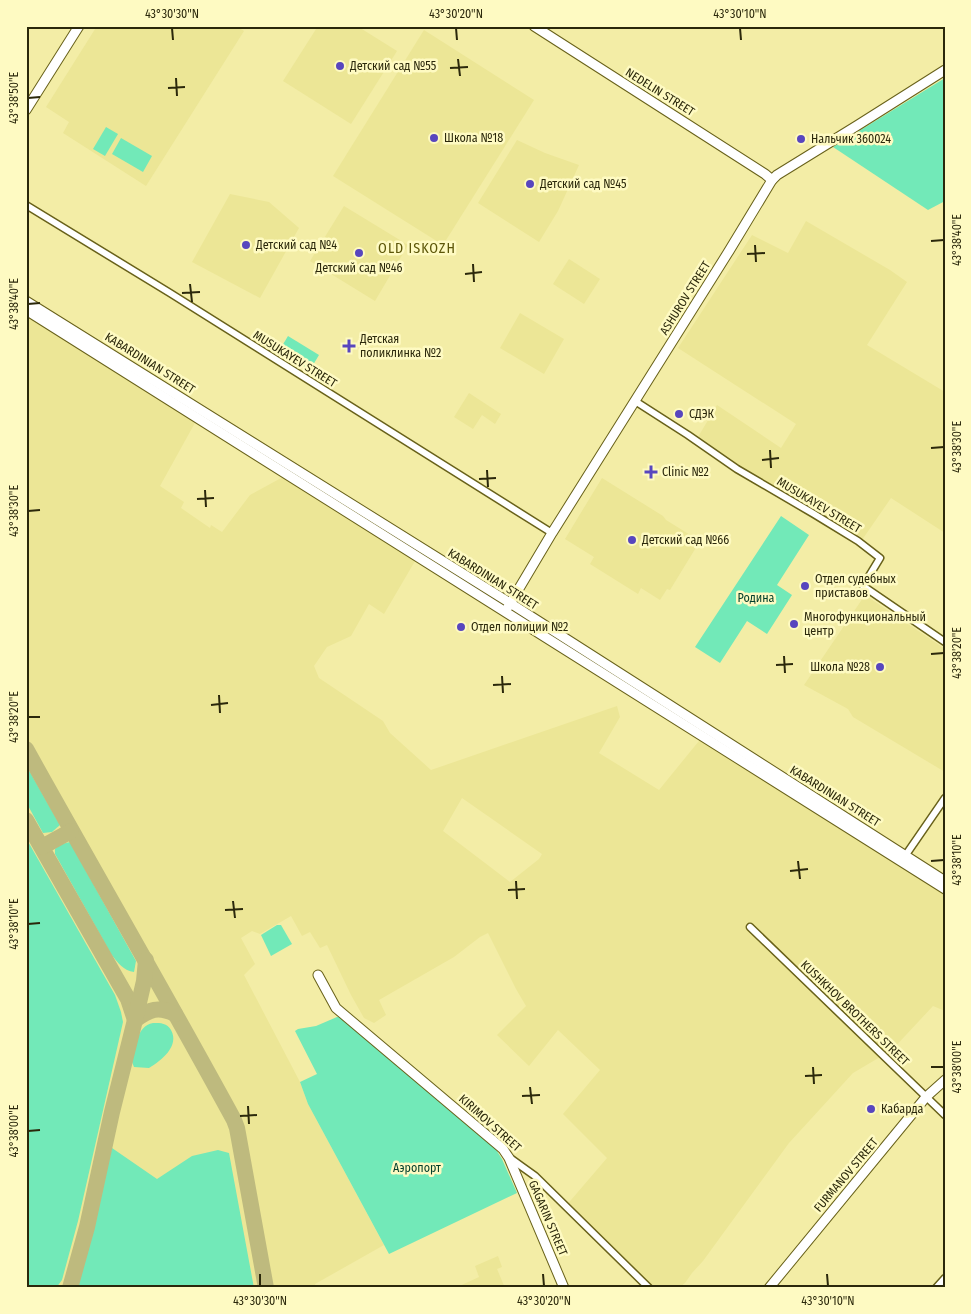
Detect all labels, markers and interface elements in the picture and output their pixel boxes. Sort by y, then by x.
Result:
text: 43°30'30"N [145,7,199,21]
text: 43°30'20"N [429,7,483,21]
text: 43°30'10"N [713,7,767,21]
place label: Детский сад №55 [349,59,437,73]
marker: Детский сад №55 [334,60,346,72]
street label: NEDELIN STREET [623,65,697,119]
text: 43°38'50"E [7,72,21,124]
place label: Школа №18 [444,131,503,145]
marker: Школа №18 [428,132,440,144]
place label: Нальчик 360024 [811,132,891,146]
marker: Нальчик 360024 [795,133,807,145]
place label: Детский сад №45 [539,177,627,191]
marker: Детский сад №45 [524,178,536,190]
text: 43°38'40"E [950,214,964,266]
place label: Детский сад №4 [255,238,337,252]
marker: Детский сад №4 [240,239,252,251]
district label: OLD ISKOZH [378,240,456,257]
marker: Детский сад №46 [353,247,365,259]
street label: ASHUROV STREET [657,258,713,337]
place label: Детский сад №46 [315,261,403,275]
text: 43°38'40"E [7,278,21,330]
street label: MUSUKAYEV STREET [251,328,340,391]
street label: KABARDINIAN STREET [102,330,198,397]
place label: Детская поликлинка №2 [359,332,441,360]
marker: Детская поликлинка №2 [342,339,356,353]
place label: СДЭК [689,407,715,421]
marker: СДЭК [673,408,685,420]
text: 43°38'30"E [950,421,964,473]
marker: Clinic №2 [644,465,658,479]
place label: Clinic №2 [662,465,709,479]
street label: MUSUKAYEV STREET [774,474,864,536]
text: 43°38'30"E [7,485,21,537]
place label: Детский сад №66 [641,533,729,547]
marker: Детский сад №66 [626,534,638,546]
street label: KABARDINIAN STREET [445,546,541,613]
place label: Отдел судебных приставов [815,572,897,600]
marker: Отдел судебных приставов [799,580,811,592]
park label: Родина [738,591,775,605]
place label: Многофункциональный центр [804,610,926,638]
marker: Многофункциональный центр [788,618,800,630]
place label: Отдел полиции №2 [471,620,568,634]
marker: Отдел полиции №2 [455,621,467,633]
text: 43°38'20"E [950,627,964,679]
place label: Школа №28 [810,660,870,674]
marker: Школа №28 [874,661,886,673]
text: 43°38'20"E [7,691,21,743]
street label: KABARDINIAN STREET [787,763,883,830]
text: 43°38'10"E [950,834,964,886]
text: 43°38'10"E [7,898,21,950]
street label: KUSHKHOV BROTHERS STREET [798,958,912,1069]
text: 43°38'00"E [950,1040,964,1093]
street label: KIRIMOV STREET [456,1092,524,1155]
place label: Кабарда [881,1102,924,1116]
marker: Кабарда [865,1103,877,1115]
text: 43°38'00"E [7,1104,21,1157]
street label: FURMANOV STREET [811,1135,881,1215]
park label: Аэропорт [393,1161,441,1175]
street label: GAGARIN STREET [526,1178,570,1258]
text: 43°30'30"N [233,1294,287,1308]
text: 43°30'20"N [517,1294,571,1308]
text: 43°30'10"N [801,1294,855,1308]

